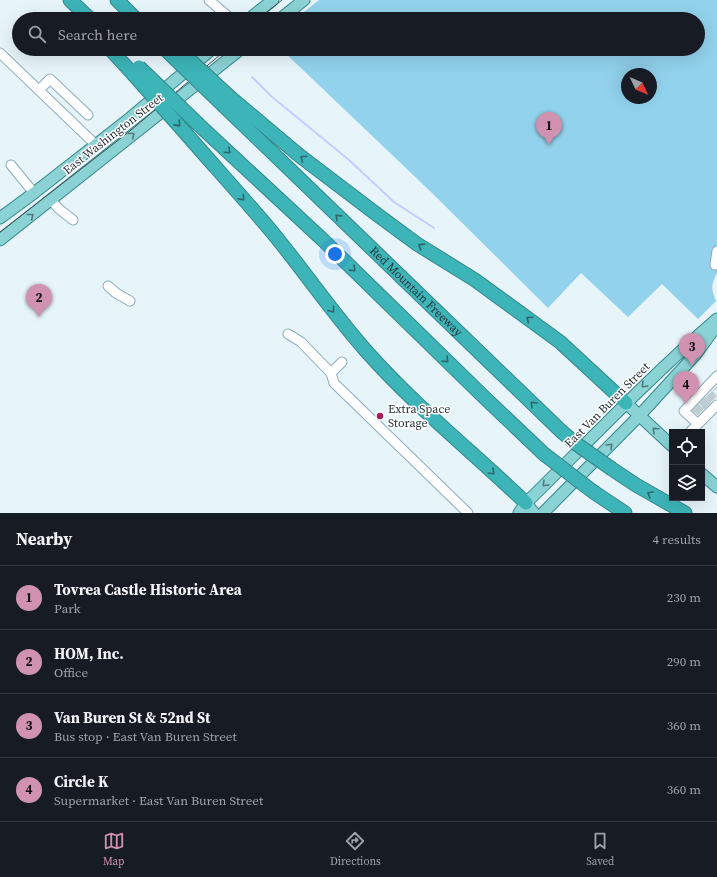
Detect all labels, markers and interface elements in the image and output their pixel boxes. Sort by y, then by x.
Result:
search box [12,12,705,56]
icon: search [26,23,48,45]
text: Search here [58,24,137,45]
north arrow [621,68,657,104]
street label: East Washington Street [60,90,166,178]
pin: 1 [536,112,562,145]
one-way arrow [173,119,180,127]
one-way arrow [128,133,135,140]
one-way arrow [223,147,231,154]
one-way arrow [301,156,308,163]
one-way arrow [237,193,244,200]
one-way arrow [26,214,33,221]
one-way arrow [335,214,343,222]
street label: Red Mountain Freeway [366,243,467,341]
one-way arrow [418,243,425,251]
your location [325,244,345,264]
one-way arrow [348,264,356,272]
pin: 2 [26,284,52,317]
one-way arrow [327,305,334,312]
one-way arrow [526,317,533,324]
pin: 3 [679,333,705,366]
one-way arrow [441,355,449,363]
street label: East Van Buren Street [561,359,653,451]
pin: 4 [673,371,699,404]
one-way arrow [641,381,649,388]
place label: Extra Space Storage [388,401,450,431]
one-way arrow [530,401,538,409]
marker: Extra Space Storage [375,411,385,421]
one-way arrow [652,427,660,435]
map controls [669,429,705,501]
button: locate [669,429,705,465]
one-way arrow [605,443,613,451]
button: layers [669,465,705,501]
one-way arrow [487,467,495,475]
one-way arrow [542,479,550,487]
one-way arrow [647,492,654,499]
text: Nearby [16,527,72,551]
text: 4 results [653,531,701,548]
text: Tovrea Castle Historic Area [54,579,242,600]
text: 1 [25,589,33,606]
text: 230 m [667,589,701,606]
text: Park [54,600,81,617]
text: HOM, Inc. [54,643,124,664]
text: 2 [25,653,33,670]
text: 290 m [667,653,701,670]
text: Office [54,664,88,681]
text: Van Buren St & 52nd St [54,707,210,728]
text: 3 [25,717,33,734]
text: 360 m [667,717,701,734]
text: Bus stop · East Van Buren Street [54,728,237,745]
text: Circle K [54,771,108,792]
text: 4 [25,781,33,798]
text: 360 m [667,781,701,798]
text: Supermarket · East Van Buren Street [54,792,263,809]
tab: Map [103,830,125,869]
tab: Directions [330,830,381,869]
tab: Saved [586,830,614,869]

